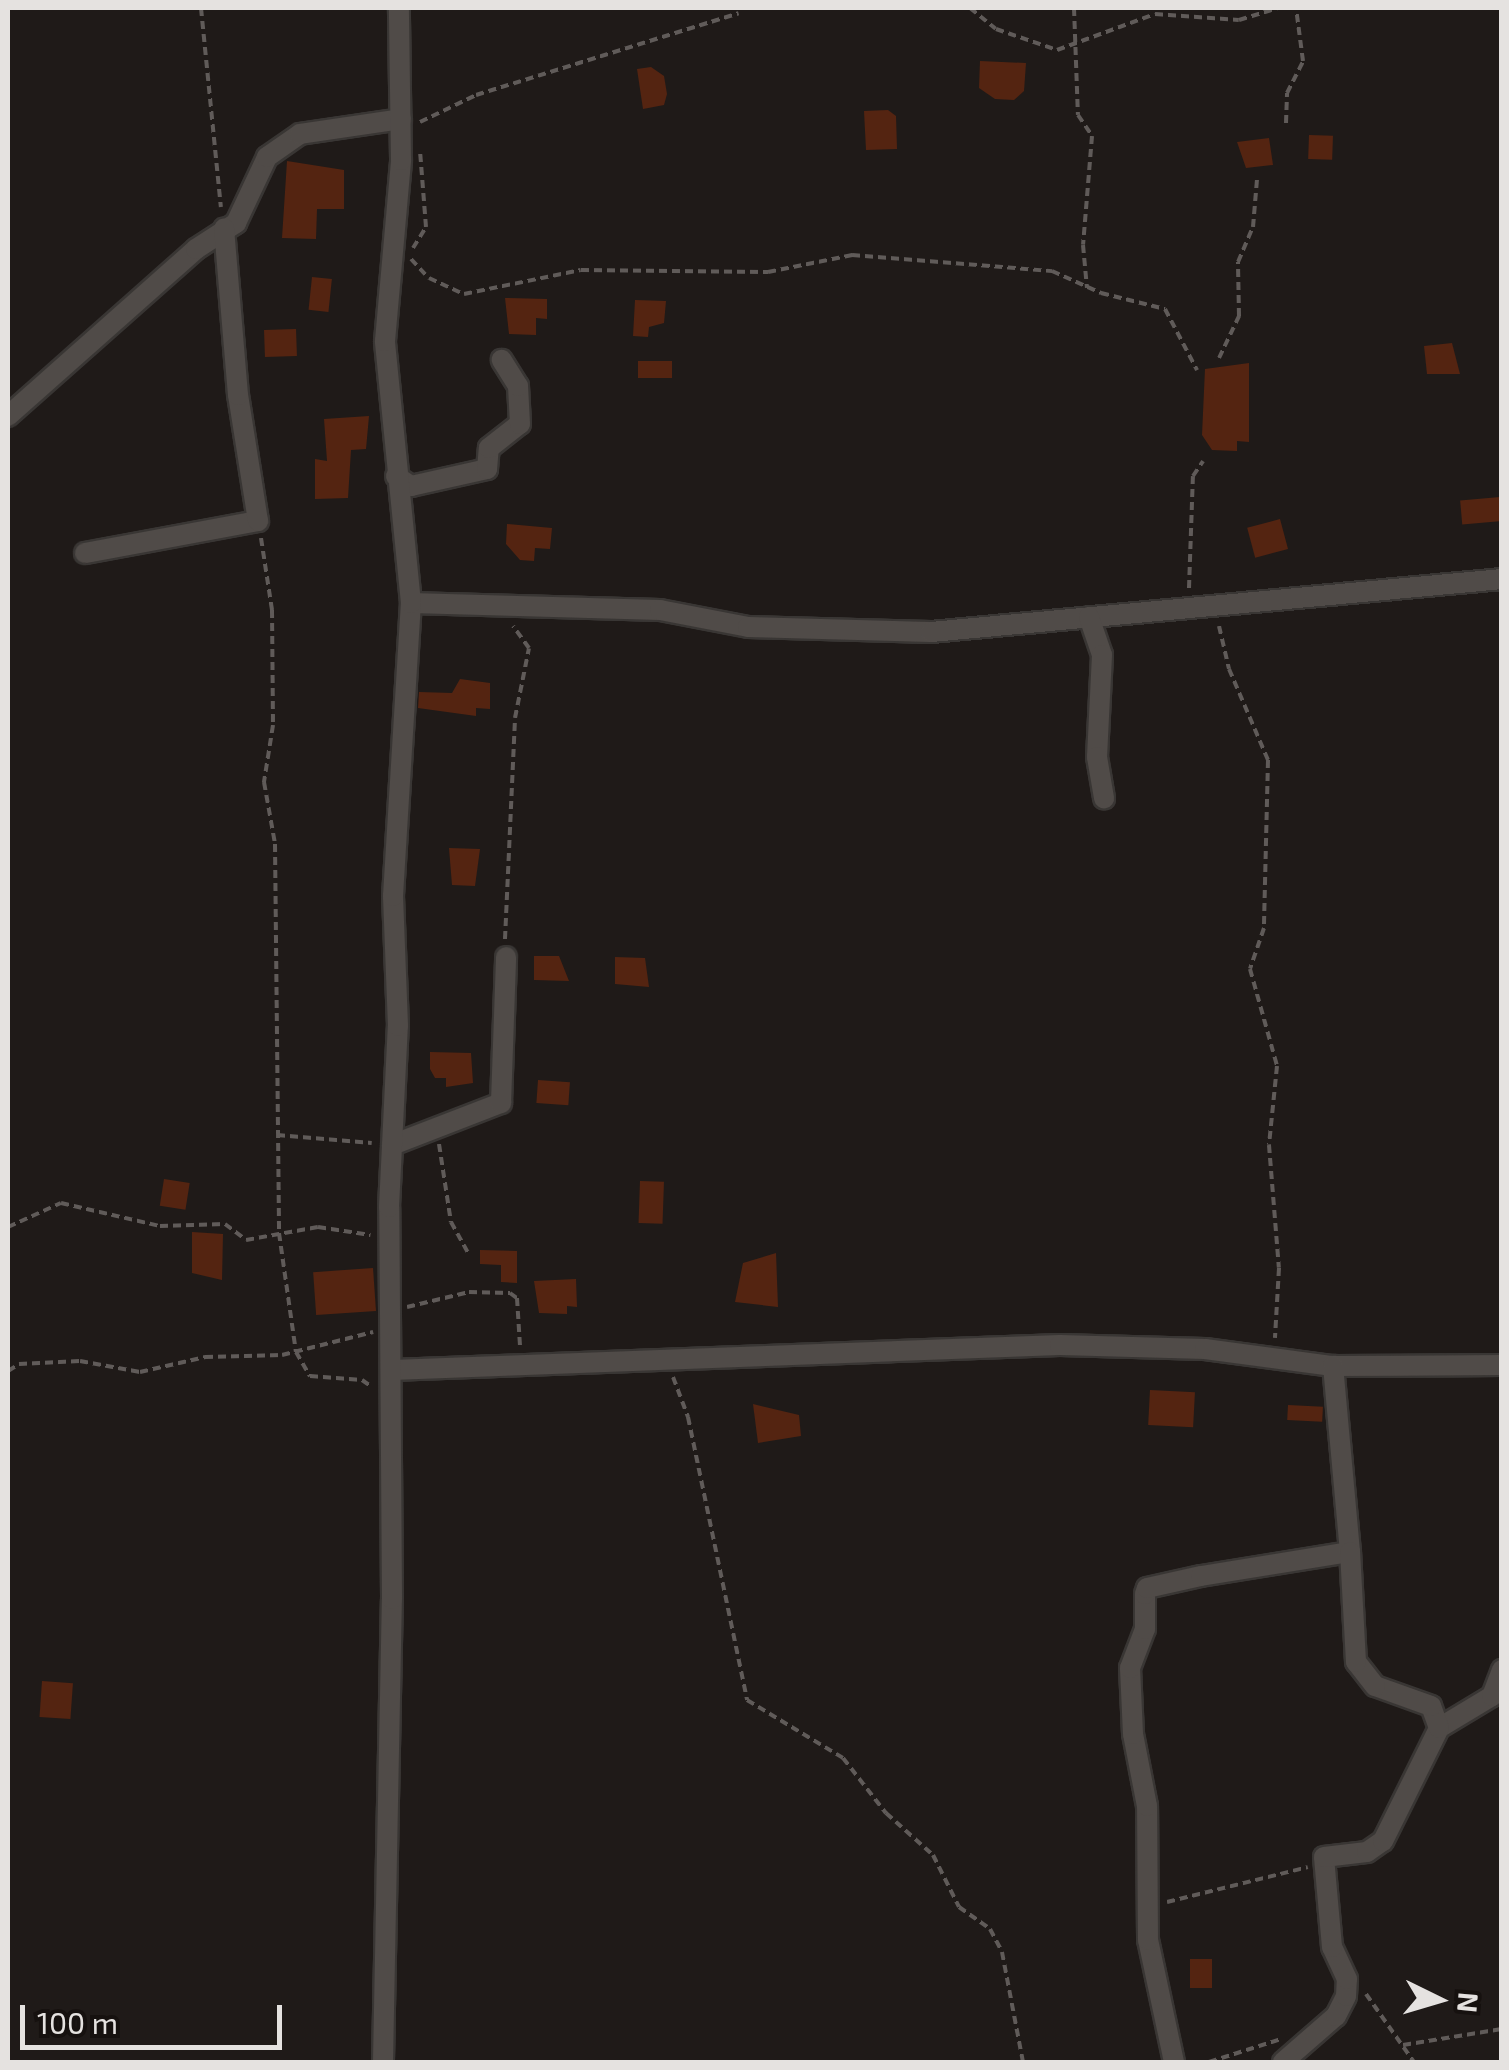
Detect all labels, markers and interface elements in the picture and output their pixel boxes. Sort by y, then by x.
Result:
north arrow [1389,1950,1489,2050]
scale bar [25,1985,288,2047]
text: N [1451,1991,1487,2014]
text: 100 m [37,2004,118,2040]

